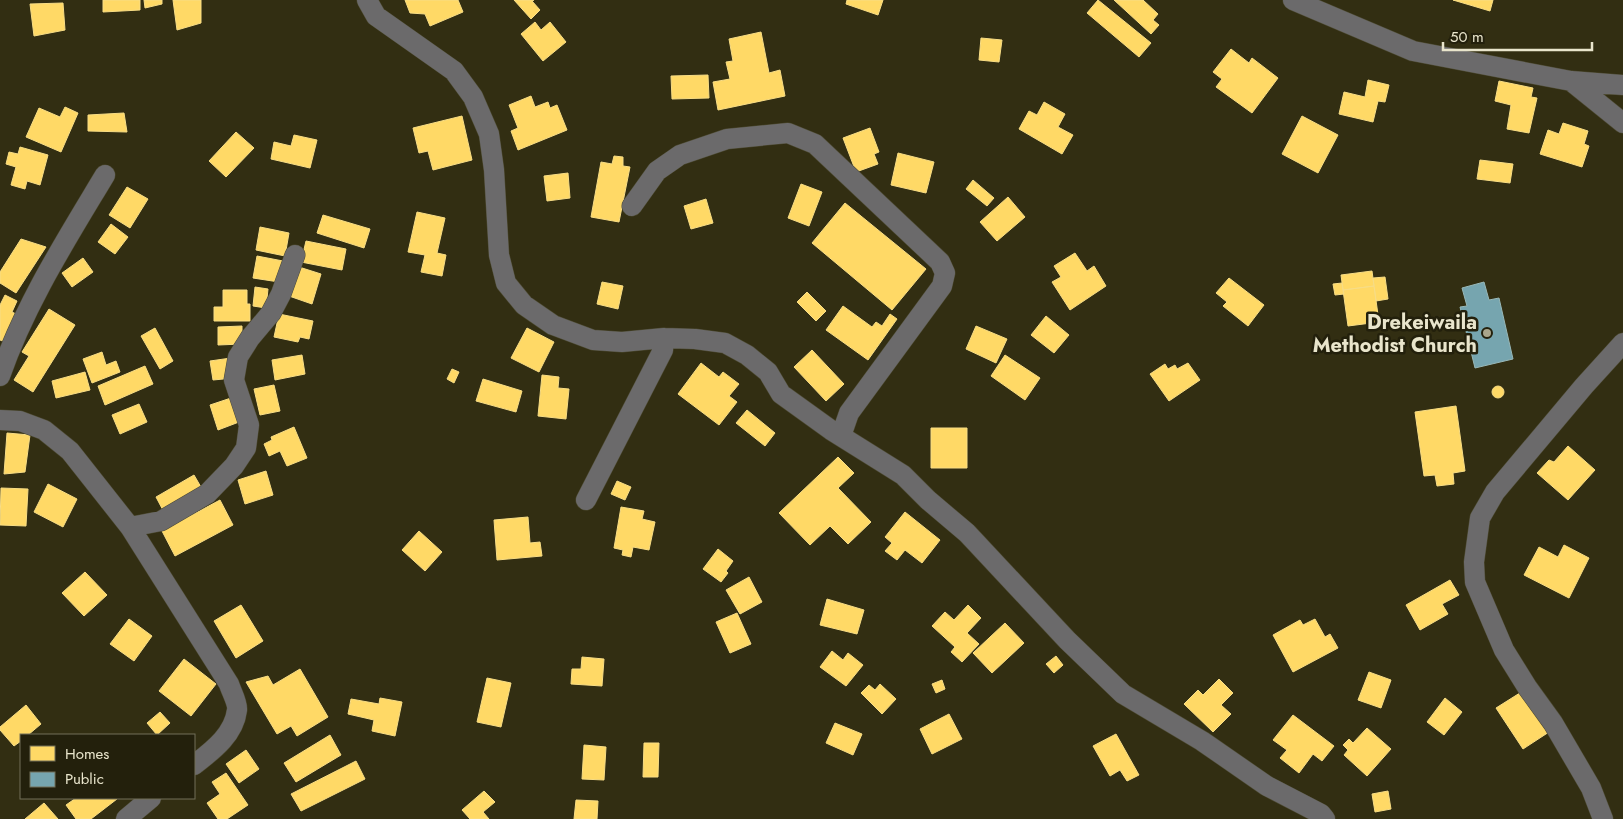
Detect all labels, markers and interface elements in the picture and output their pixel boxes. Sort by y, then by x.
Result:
scale bar [1443,20,1592,52]
text: 50 m [1450,26,1484,48]
place label: Drekeiwaila Methodist Church [1313,308,1477,360]
marker: Drekeiwaila Methodist Church [1481,327,1493,339]
legend [20,734,195,799]
text: Homes [65,743,109,765]
text: Public [65,768,104,790]

